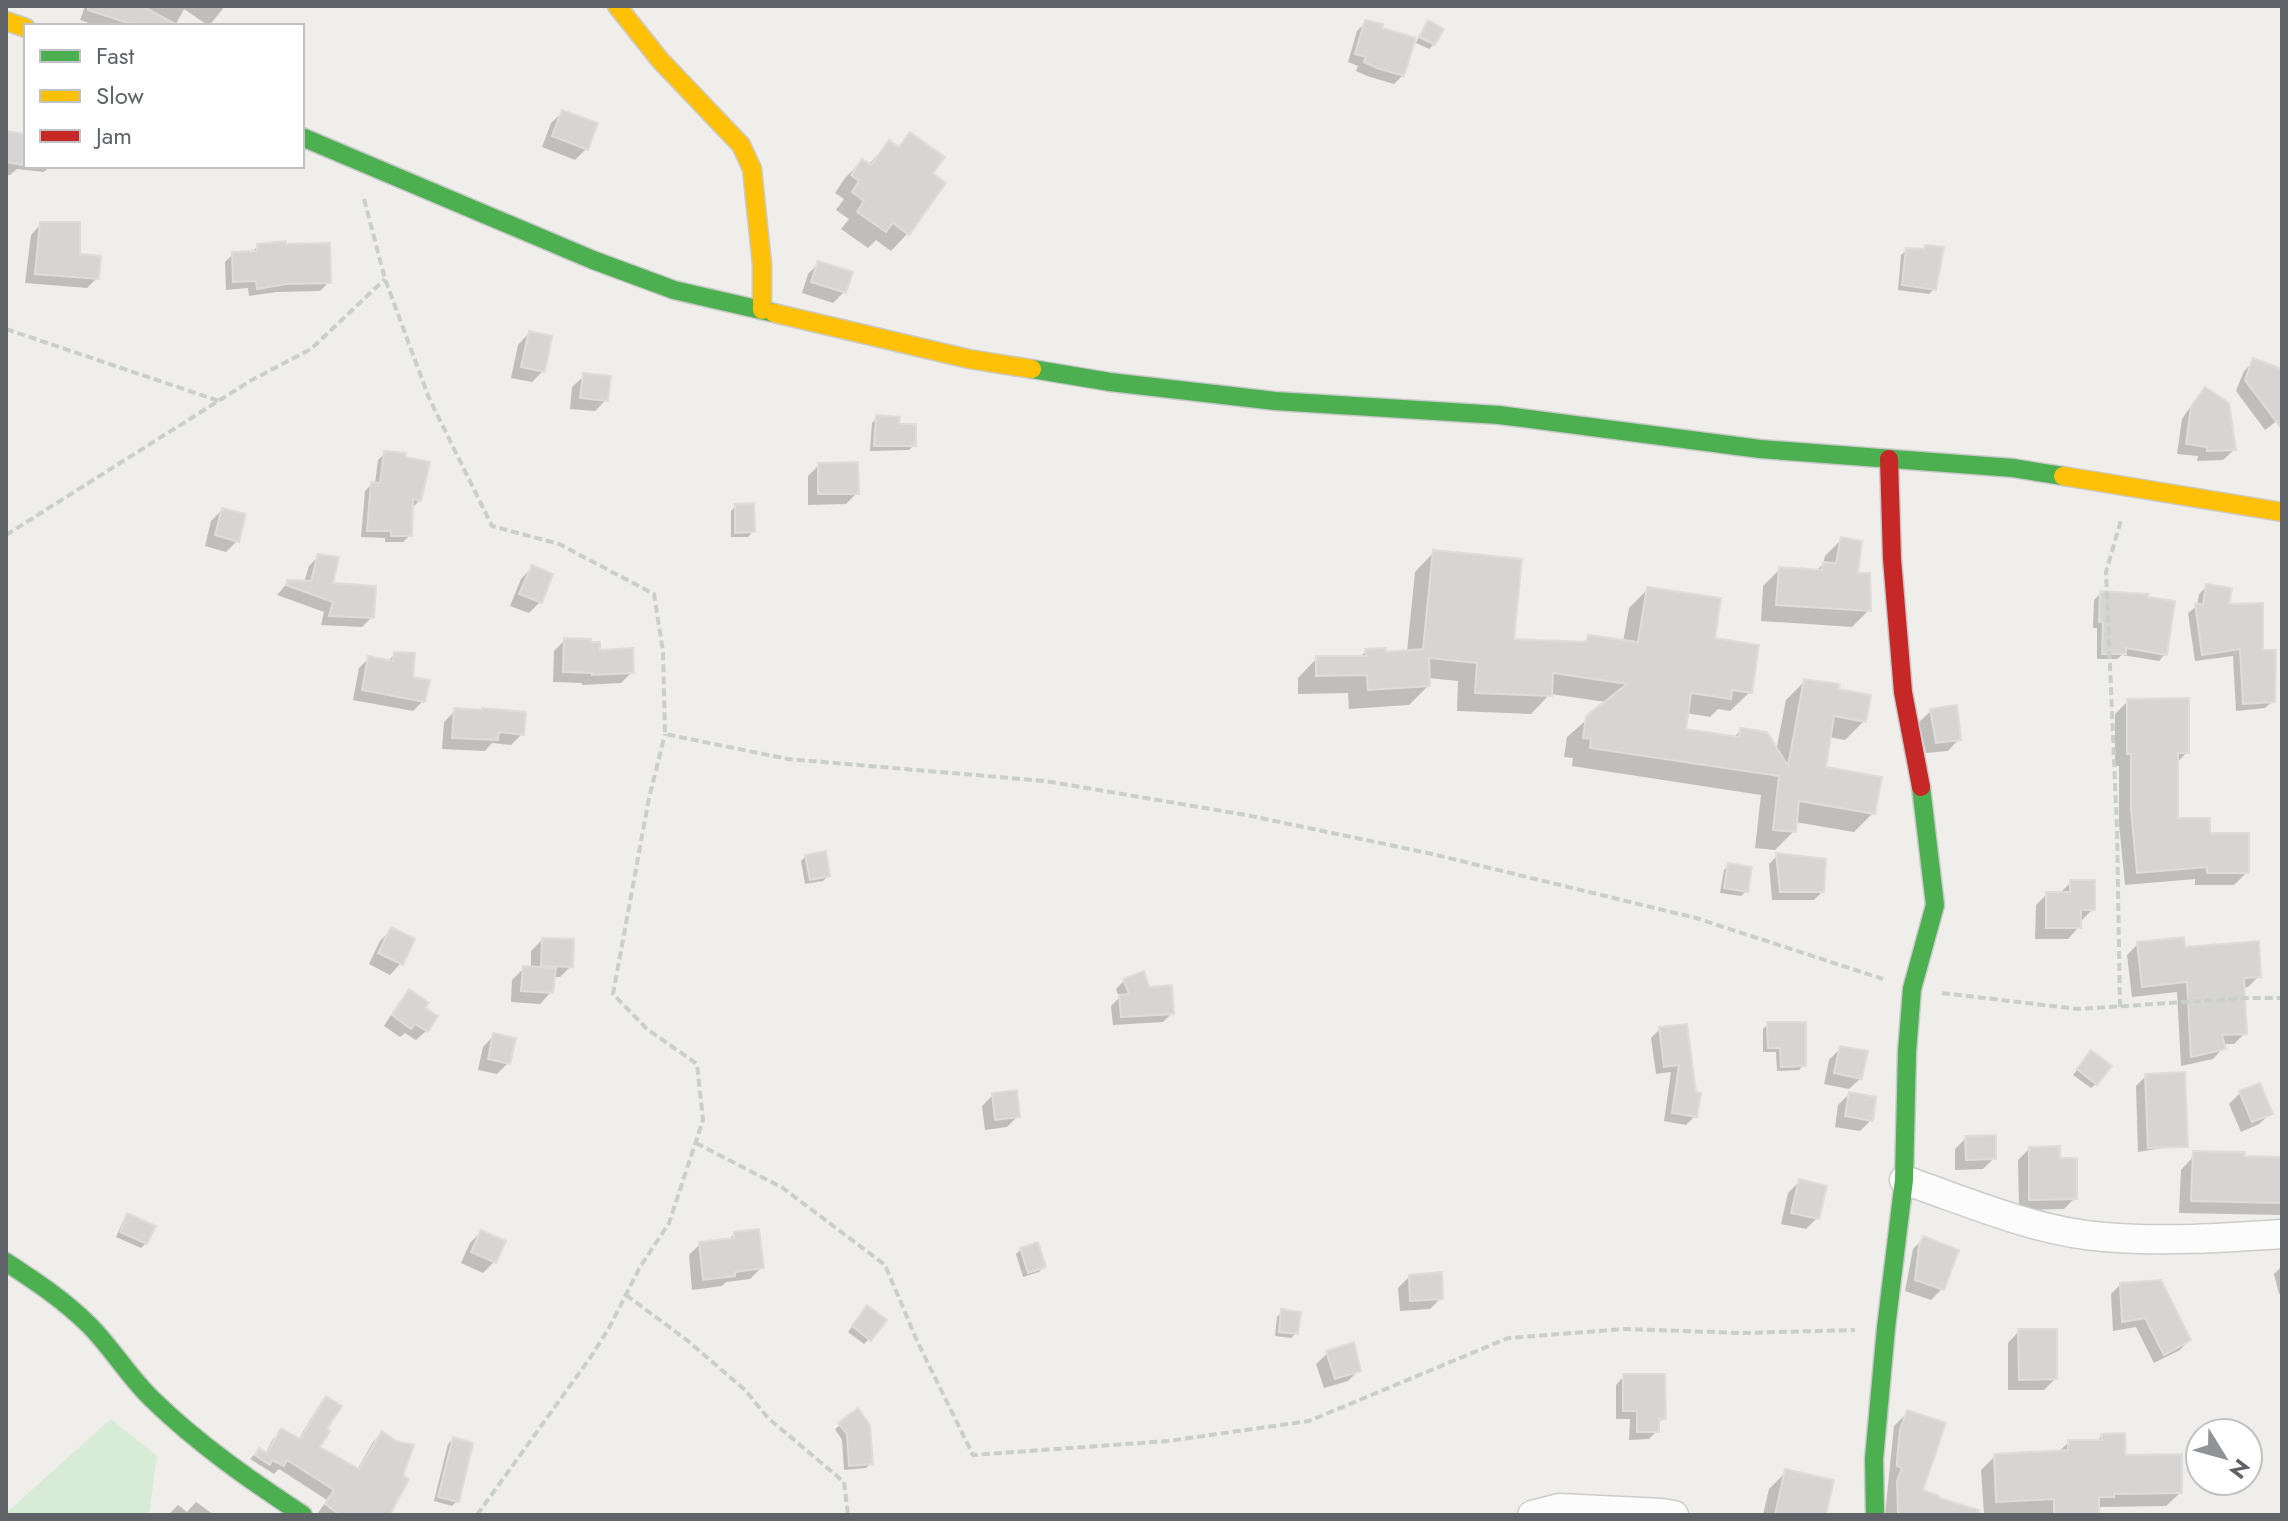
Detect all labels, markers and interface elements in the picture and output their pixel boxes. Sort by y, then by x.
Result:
legend [24,24,304,168]
text: Fast [96,38,134,73]
text: Slow [96,78,144,113]
text: Jam [93,118,132,153]
north arrow [2184,1417,2264,1497]
text: N [2222,1452,2258,1486]

